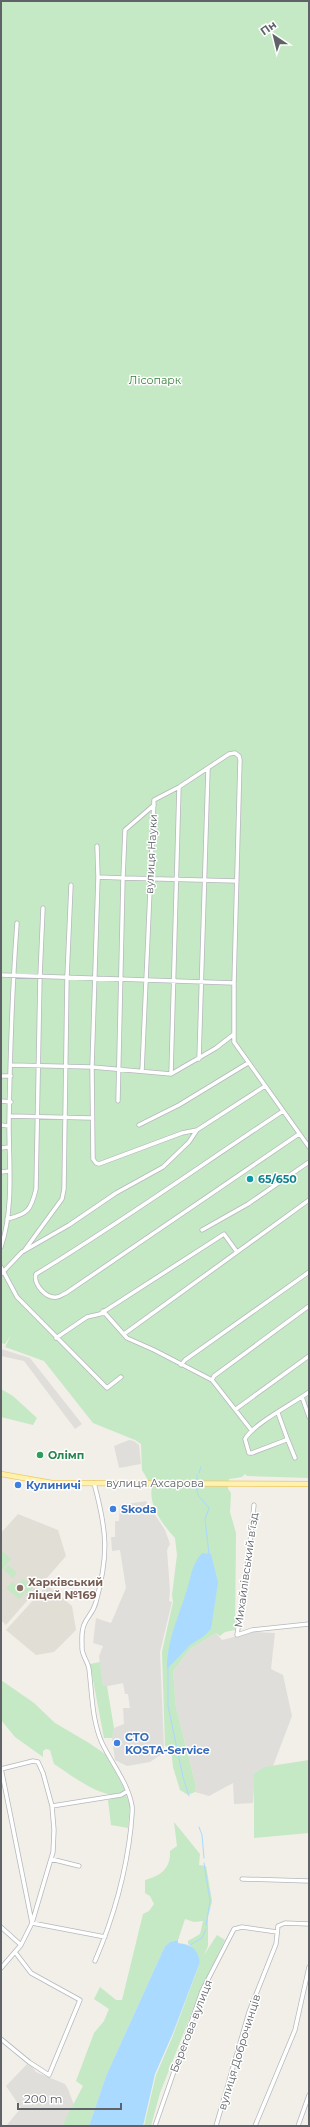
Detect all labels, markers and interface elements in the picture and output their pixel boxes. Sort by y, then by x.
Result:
north arrow [254,16,294,56]
text: Пн [257,17,279,38]
park label: Лісопарк [129,373,182,387]
street label: вулиця Науки [142,814,160,894]
place label: 65/650 [258,1172,297,1186]
marker: 65/650 [245,1174,255,1184]
place label: Олімп [48,1448,84,1462]
marker: Олімп [35,1450,45,1460]
street label: вулиця Ахсарова [106,1476,204,1490]
place label: Кулиничі [26,1478,81,1492]
marker: Кулиничі [13,1480,23,1490]
place label: Skoda [121,1502,157,1516]
marker: Skoda [108,1504,118,1514]
street label: Михайлівський в'їзд [231,1512,261,1628]
place label: Харківський ліцей №169 [28,1575,103,1602]
marker: Харківський ліцей №169 [15,1583,25,1593]
place label: СТО KOSTA-Service [125,1730,210,1757]
marker: СТО KOSTA-Service [112,1738,122,1748]
street label: Берегова вулиця [167,1978,215,2074]
street label: вулиця Доброчинців [215,1992,263,2112]
scale bar [18,2085,121,2111]
text: 200 m [24,2091,63,2106]

